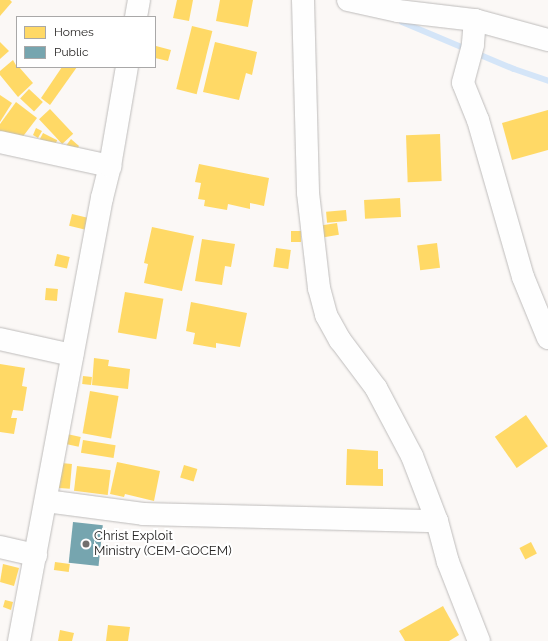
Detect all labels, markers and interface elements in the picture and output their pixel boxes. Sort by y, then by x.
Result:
legend [16,16,156,68]
text: Homes [54,25,94,39]
text: Public [54,45,88,59]
place label: Christ Exploit Ministry (CEM-GOCEM) [94,529,232,560]
marker: Christ Exploit Ministry (CEM-GOCEM) [81,539,91,549]

